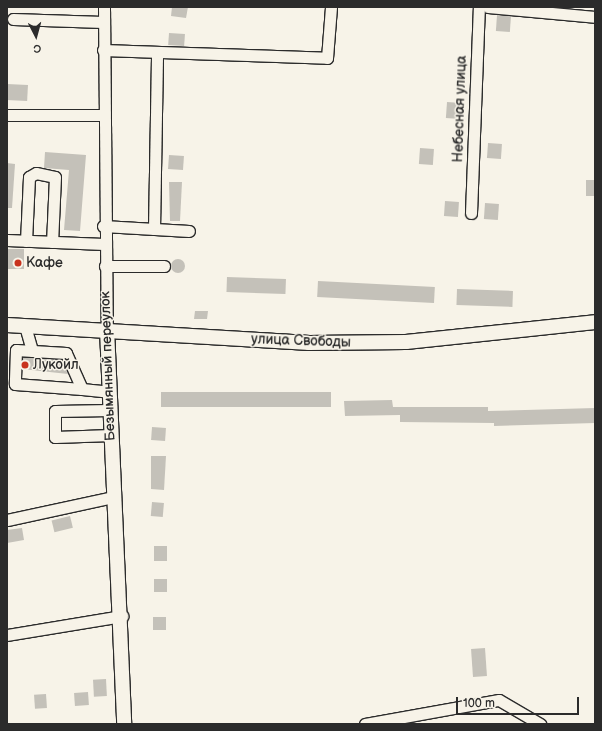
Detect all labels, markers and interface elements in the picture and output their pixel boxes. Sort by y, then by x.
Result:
north arrow [16,16,56,56]
text: С [33,42,42,55]
street label: Небесная улица [450,55,470,163]
place label: Кафе [26,255,63,271]
marker: Кафе [13,258,23,268]
street label: Безымянный переулок [97,291,119,441]
street label: улица Свободы [251,331,351,351]
place label: Лукойл [33,357,79,373]
marker: Лукойл [20,360,30,370]
scale bar [458,689,581,715]
text: 100 m [463,696,495,711]

